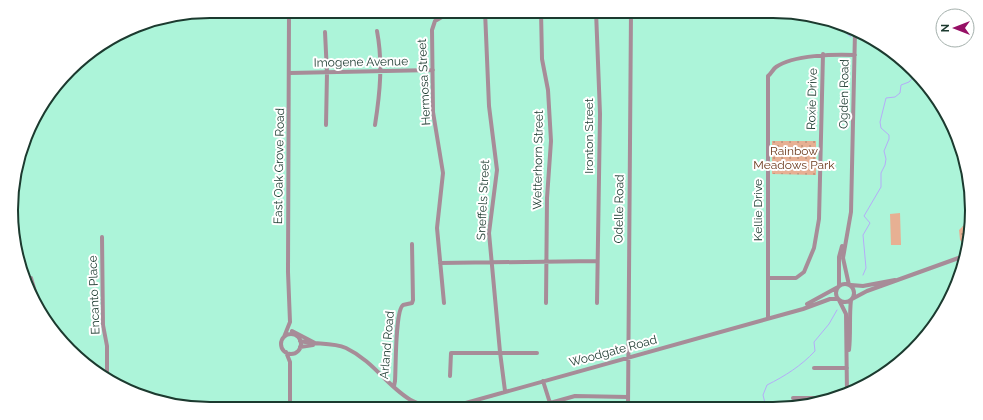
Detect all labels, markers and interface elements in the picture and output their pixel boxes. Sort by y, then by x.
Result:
north arrow [935,8,975,48]
text: N [939,24,952,32]
street label: Hermosa Street [415,38,433,126]
street label: Imogene Avenue [314,54,408,70]
street label: Ogden Road [836,59,852,129]
street label: Roxie Drive [804,68,820,130]
street label: Ironton Street [582,98,596,174]
street label: East Oak Grove Road [271,108,287,224]
street label: Wetterhorn Street [530,110,546,210]
park label: Rainbow Meadows Park [753,144,835,172]
street label: Sneffels Street [474,159,492,241]
street label: Odelle Road [611,174,627,244]
street label: Kellie Drive [751,179,765,241]
street label: Encanto Place [86,255,102,335]
street label: Arland Road [377,310,397,380]
street label: Woodgate Road [568,333,658,369]

